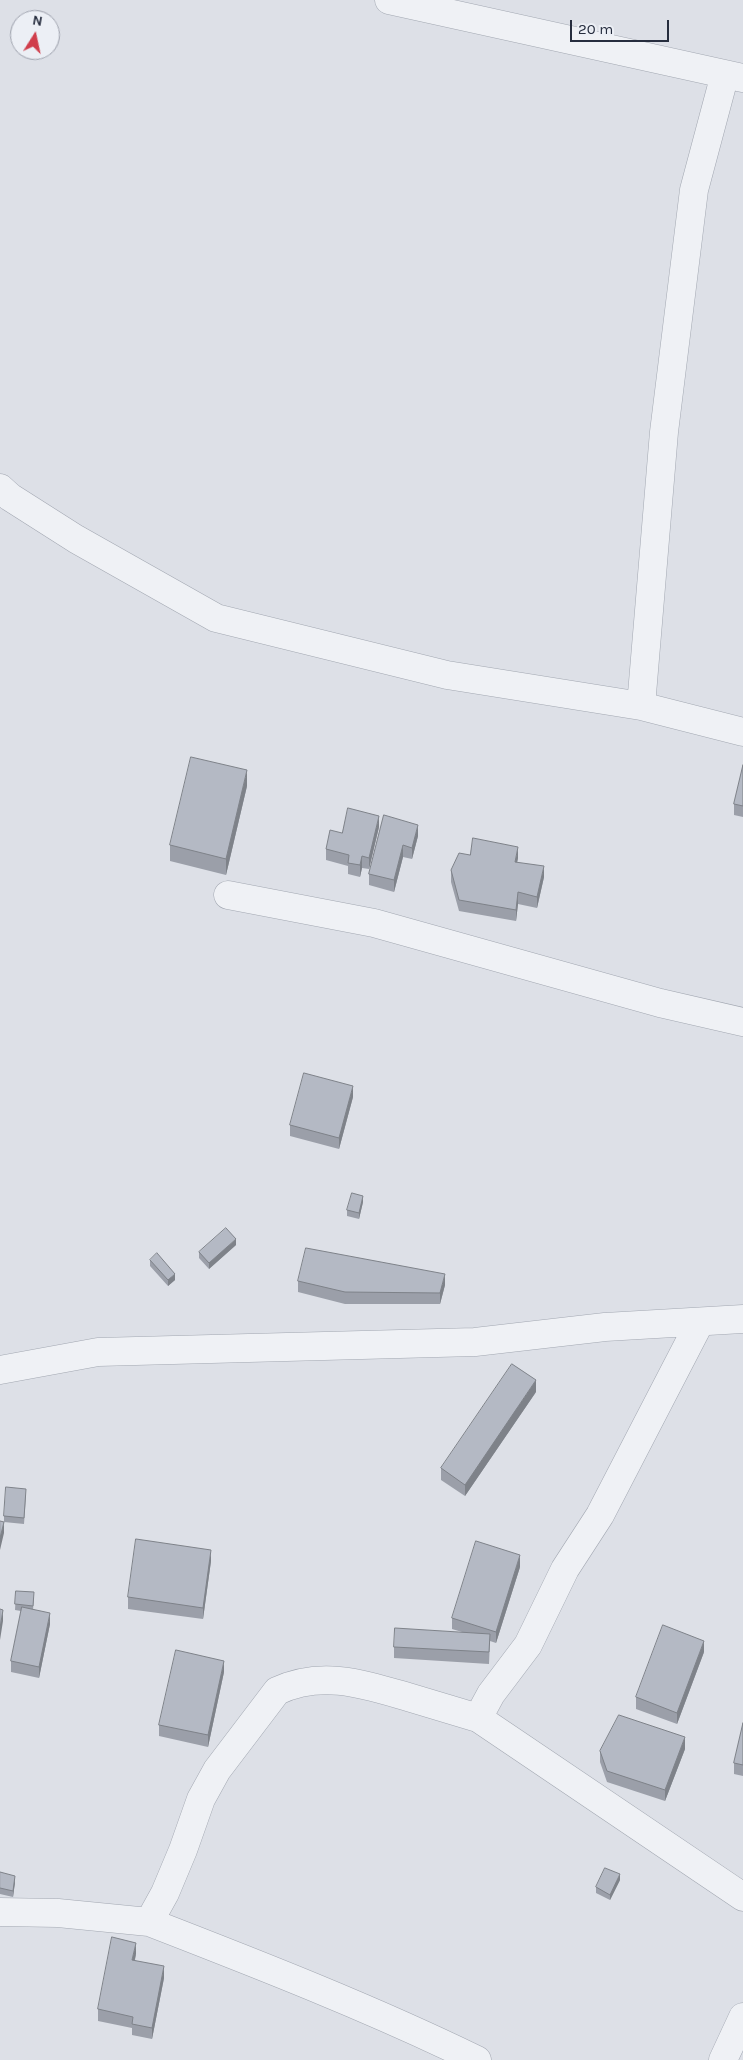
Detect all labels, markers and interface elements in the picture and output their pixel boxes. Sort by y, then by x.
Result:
north arrow [10,10,60,60]
scale bar [573,10,672,42]
text: N [31,11,44,30]
text: 20 m [578,20,613,38]

